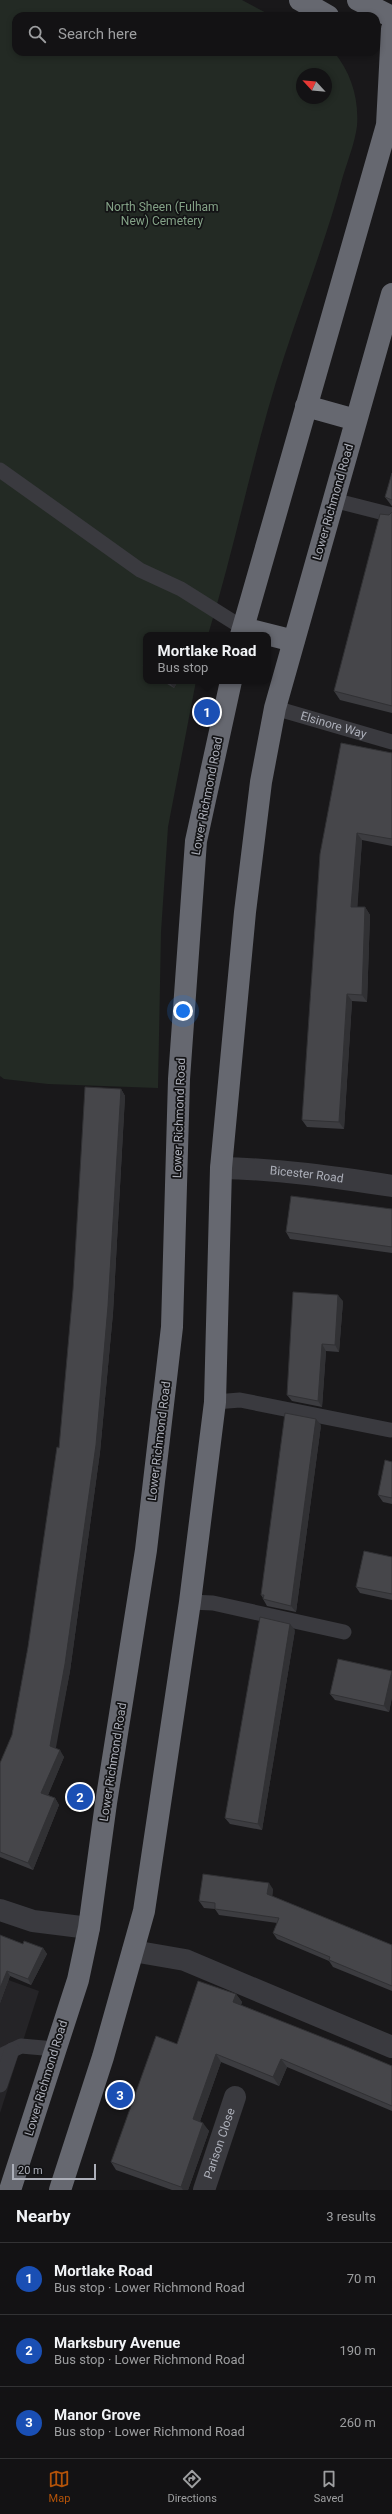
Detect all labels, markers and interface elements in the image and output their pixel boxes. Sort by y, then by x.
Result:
search box [12,12,380,56]
icon: search [26,23,48,45]
text: Search here [58,25,137,43]
north arrow [296,68,332,104]
park label: North Sheen (Fulham New) Cemetery [105,200,219,228]
street label: Lower Richmond Road [310,442,356,562]
popup [143,632,271,684]
text: Mortlake Road [158,642,256,660]
text: Bus stop [158,660,208,675]
pin: 1 [194,697,220,727]
street label: Elsinore Way [299,709,369,741]
street label: Lower Richmond Road [189,736,225,856]
your location [173,1001,193,1021]
street label: Lower Richmond Road [170,1058,188,1178]
street label: Bicester Road [269,1163,345,1186]
street label: Lower Richmond Road [145,1380,173,1502]
street label: Lower Richmond Road [97,1702,129,1822]
pin: 2 [67,1782,93,1812]
street label: Lower Richmond Road [22,2018,70,2138]
pin: 3 [107,2080,133,2110]
street label: Parison Close [201,2106,238,2181]
scale bar [12,2162,96,2181]
text: 20 m [18,2164,43,2177]
text: Nearby [16,2206,71,2226]
text: 3 results [326,2209,376,2224]
text: Mortlake Road [54,2262,153,2280]
text: 1 [25,2271,33,2286]
text: 70 m [347,2271,376,2286]
text: Bus stop · Lower Richmond Road [54,2280,245,2295]
text: Marksbury Avenue [54,2334,180,2352]
text: 2 [25,2343,33,2358]
text: 190 m [339,2343,376,2358]
text: Bus stop · Lower Richmond Road [54,2352,245,2367]
text: Manor Grove [54,2406,141,2424]
text: 3 [25,2415,33,2430]
text: 260 m [339,2415,376,2430]
text: Bus stop · Lower Richmond Road [54,2424,245,2439]
tab: Map [48,2468,70,2505]
tab: Directions [167,2468,217,2505]
tab: Saved [314,2468,344,2505]

